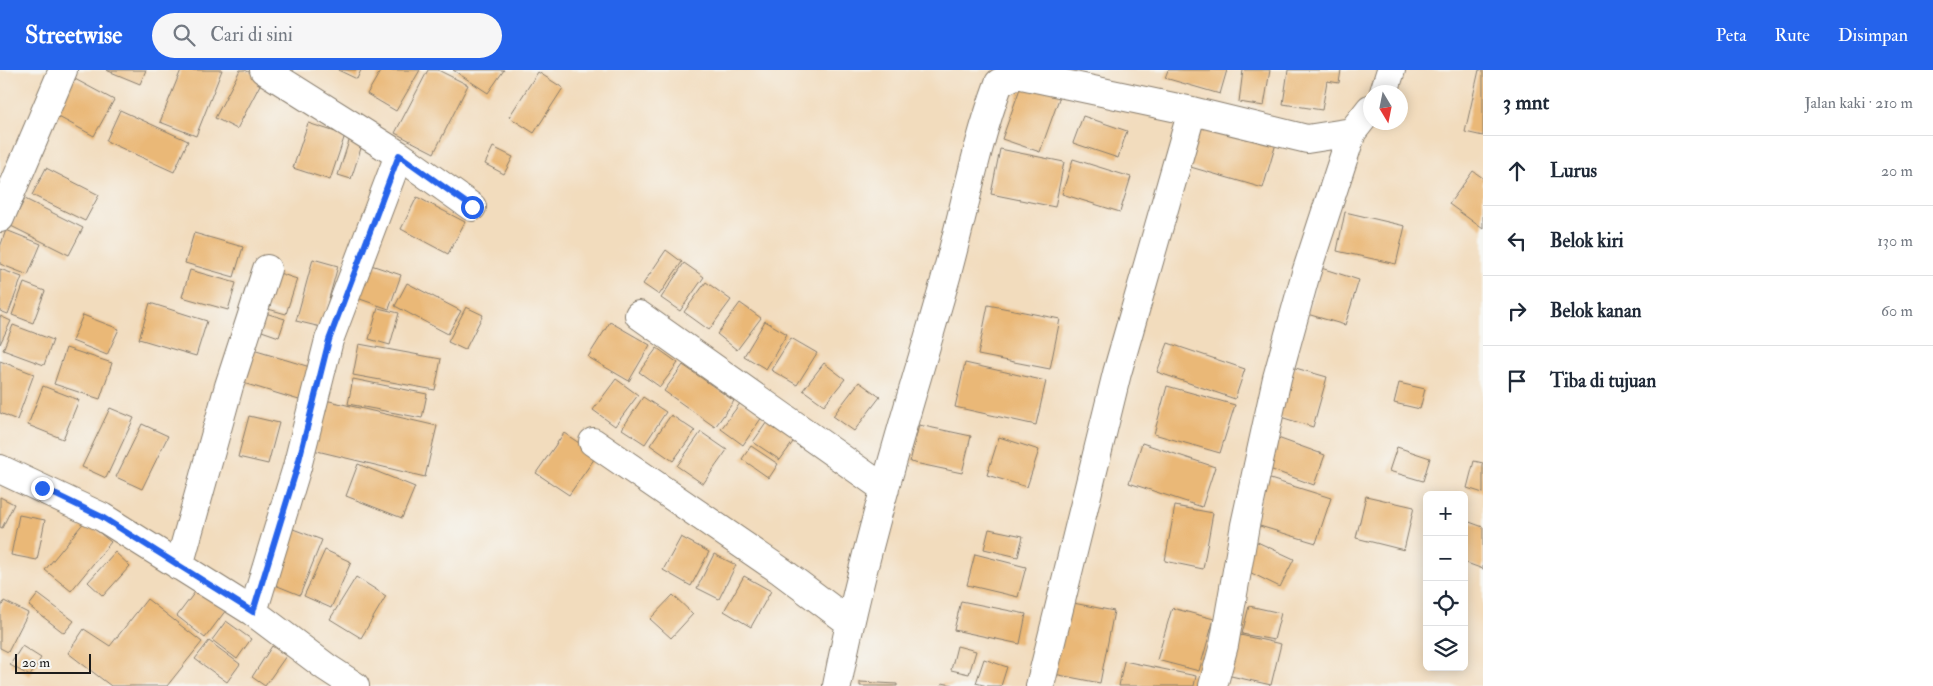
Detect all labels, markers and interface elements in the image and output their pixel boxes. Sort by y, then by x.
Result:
search box [152,13,502,58]
text: Streetwise [25,20,122,51]
icon: search [170,21,198,49]
text: Cari di sini [210,23,293,47]
text: Peta [1716,24,1747,47]
text: Rute [1775,24,1810,47]
text: Disimpan [1838,24,1908,47]
north arrow [1363,85,1408,130]
text: 3 mnt [1503,89,1549,116]
text: Jalan kaki · 210 m [1804,93,1913,113]
icon: ahead [1503,157,1531,185]
text: Lurus [1550,159,1597,183]
text: 20 m [1881,161,1913,181]
route start [461,196,484,219]
icon: left [1503,227,1531,255]
text: Belok kiri [1550,229,1624,253]
text: 130 m [1877,231,1913,251]
icon: right [1503,297,1531,325]
text: Belok kanan [1550,299,1641,323]
text: 60 m [1881,301,1913,321]
icon: arrive [1503,367,1531,395]
text: Tiba di tujuan [1550,369,1656,393]
route end [31,477,54,500]
map controls [1423,491,1468,671]
button: + [1423,491,1468,536]
button: − [1423,536,1468,581]
button: locate [1423,581,1468,626]
button: layers [1423,626,1468,671]
scale bar [15,651,91,674]
text: 20 m [22,654,50,671]

